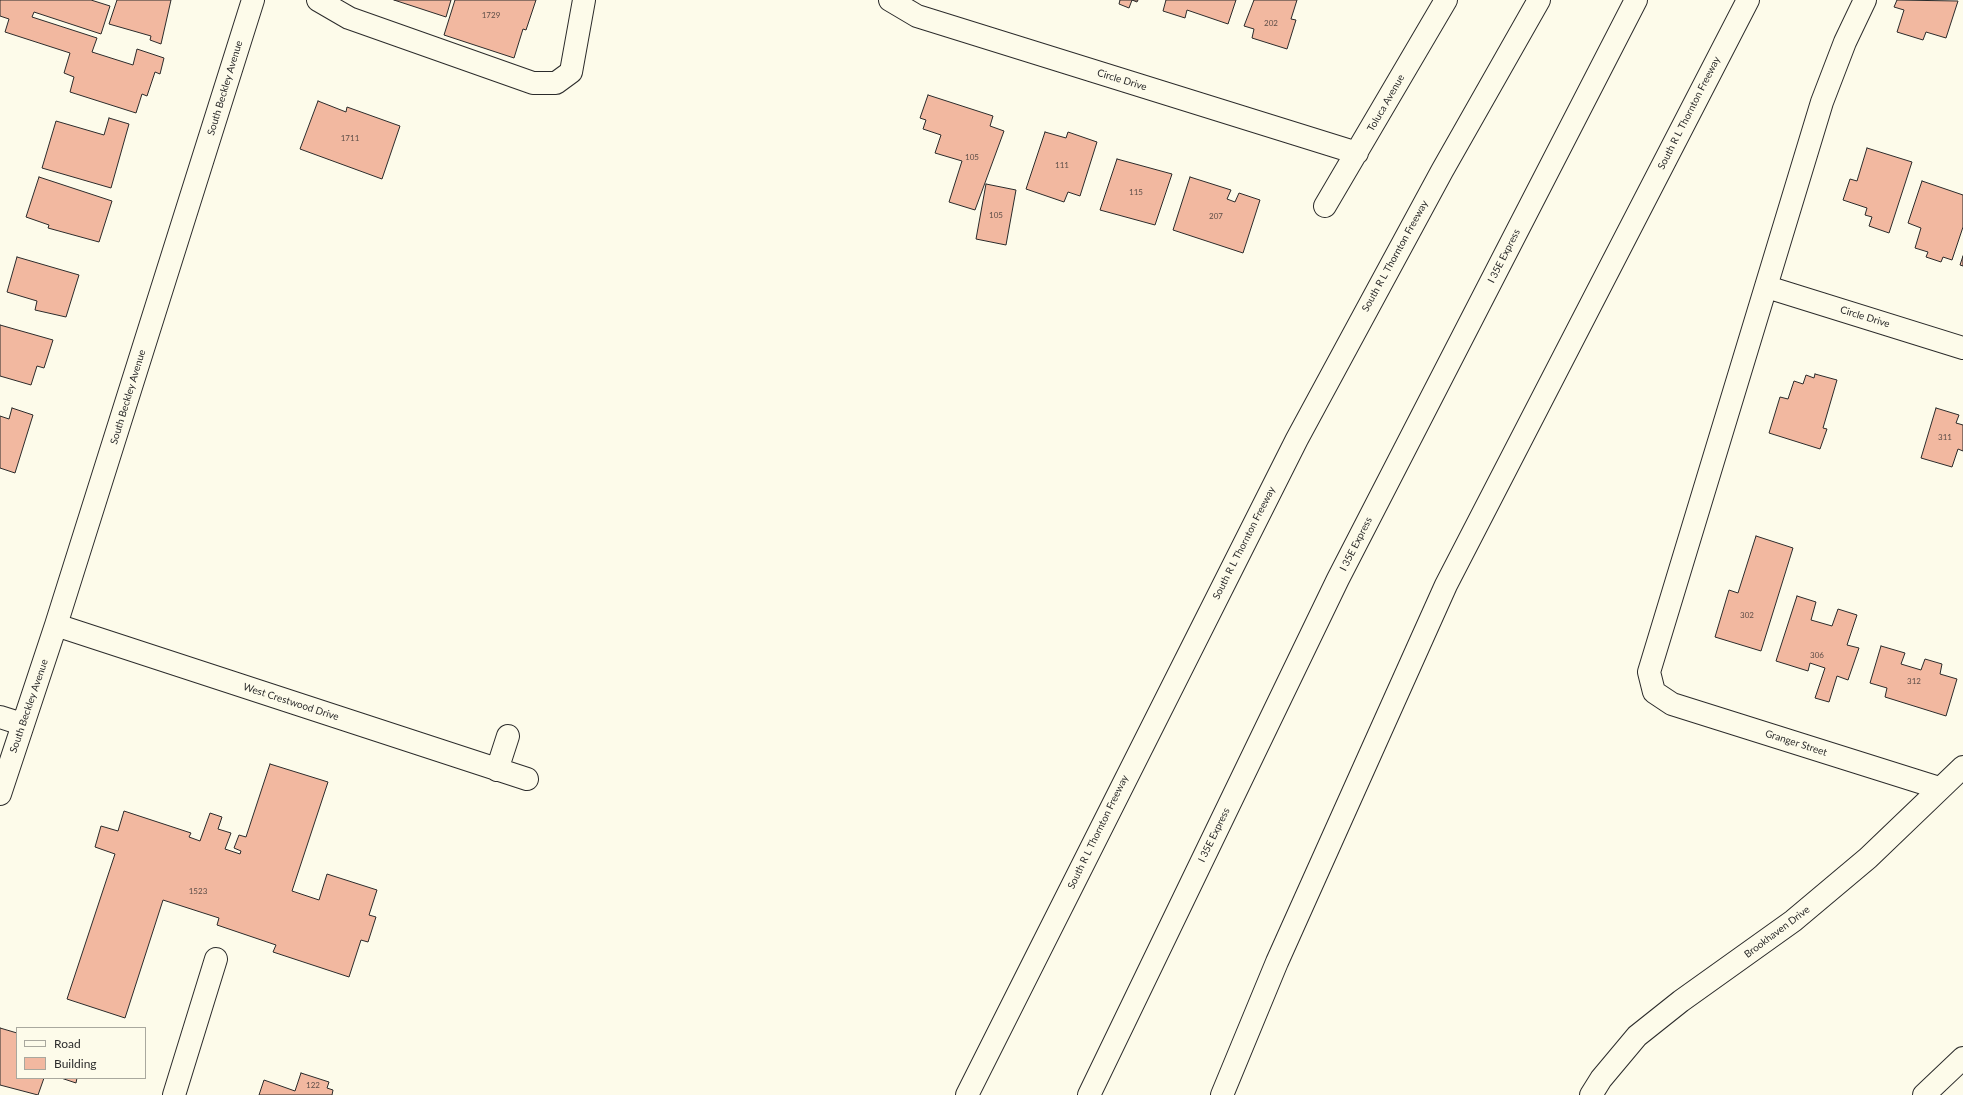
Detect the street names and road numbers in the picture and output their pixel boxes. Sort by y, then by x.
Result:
street label: South Beckley Avenue [205,39,245,137]
street label: South R L Thornton Freeway [1655,54,1723,172]
street label: Circle Drive [1096,67,1148,93]
street label: Toluca Avenue [1365,72,1407,134]
street label: South R L Thornton Freeway [1359,198,1431,314]
street label: I 35E Express [1485,227,1523,285]
street label: Circle Drive [1839,304,1891,330]
street label: South Beckley Avenue [108,348,148,446]
street label: South R L Thornton Freeway [1210,484,1278,602]
street label: I 35E Express [1337,515,1375,573]
street label: South Beckley Avenue [7,658,51,754]
street label: West Crestwood Drive [242,681,340,723]
street label: Granger Street [1764,727,1828,759]
street label: South R L Thornton Freeway [1065,773,1131,891]
street label: I 35E Express [1196,806,1232,864]
street label: Brookhaven Drive [1742,903,1812,961]

